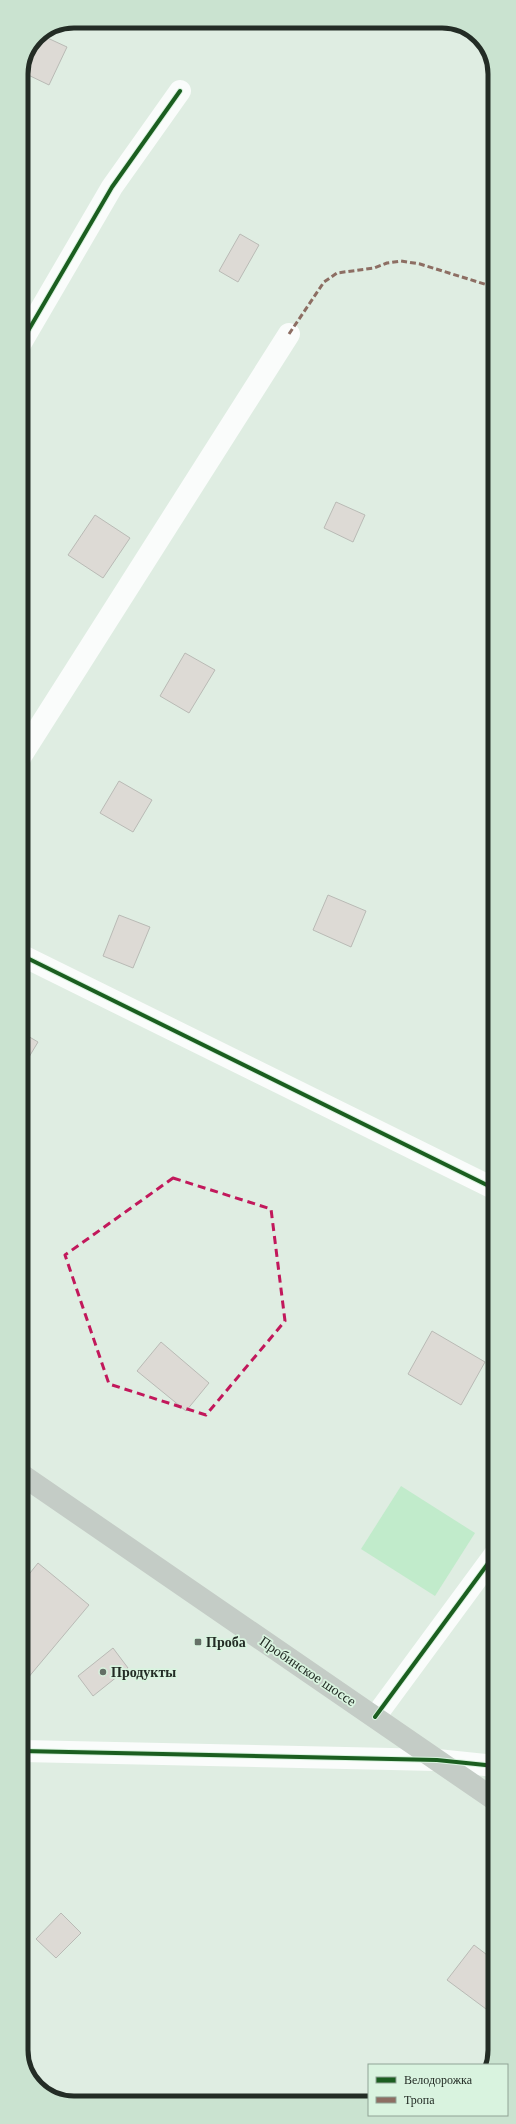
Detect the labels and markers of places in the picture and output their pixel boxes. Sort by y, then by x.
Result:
place label: Проба [206,1633,246,1651]
marker: Проба [193,1637,203,1647]
place label: Продукты [111,1663,176,1681]
marker: Продукты [98,1667,108,1677]

